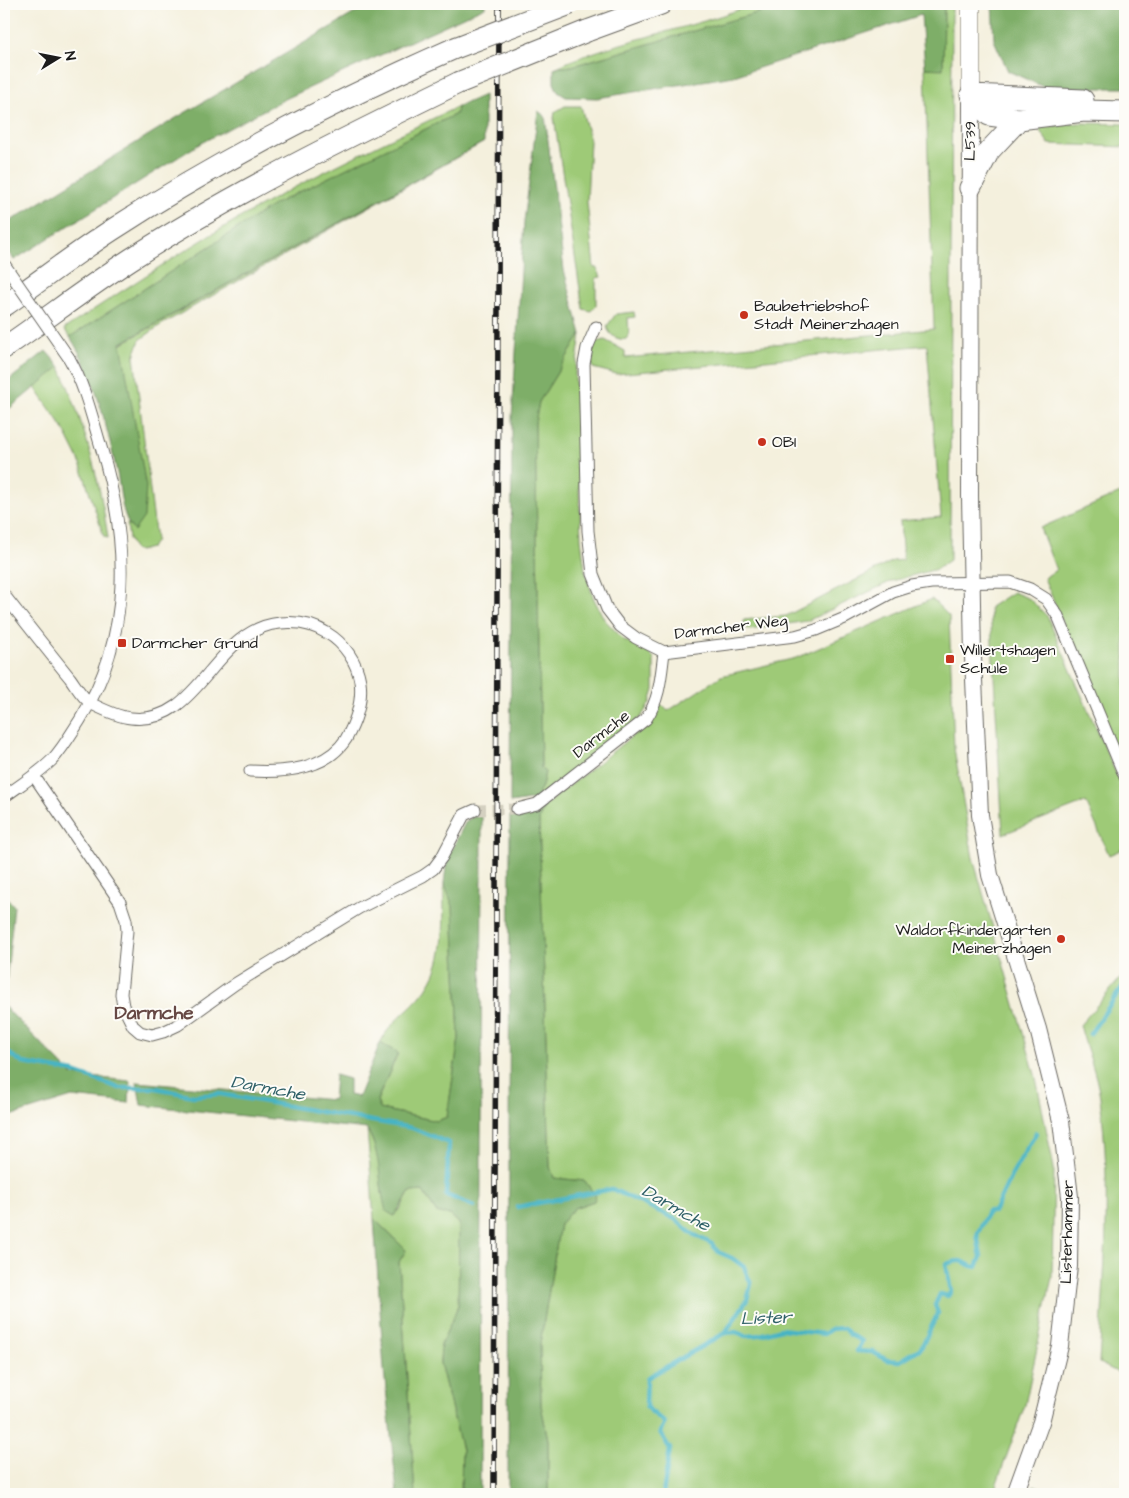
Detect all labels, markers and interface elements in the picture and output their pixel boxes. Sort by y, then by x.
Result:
north arrow [32,32,82,82]
text: N [59,50,80,62]
street label: L539 [959,121,981,161]
place label: Baubetriebshof Stadt Meinerzhagen [754,295,899,336]
marker: Baubetriebshof Stadt Meinerzhagen [738,309,750,321]
place label: OBI [772,431,797,453]
marker: OBI [756,436,768,448]
street label: Darmcher Weg [673,609,789,646]
place label: Darmcher Grund [132,632,258,654]
marker: Darmcher Grund [116,637,128,649]
place label: Willertshagen Schule [960,639,1055,679]
marker: Willertshagen Schule [944,653,956,665]
street label: Darmche [568,705,634,763]
place label: Waldorfkindergarten Meinerzhagen [895,919,1051,960]
marker: Waldorfkindergarten Meinerzhagen [1055,933,1067,945]
district label: Darmche [115,1000,194,1027]
water label: Darmche [229,1069,308,1107]
water label: Darmche [637,1178,716,1238]
street label: Listerhammer [1055,1180,1079,1284]
water label: Lister [740,1305,794,1331]

